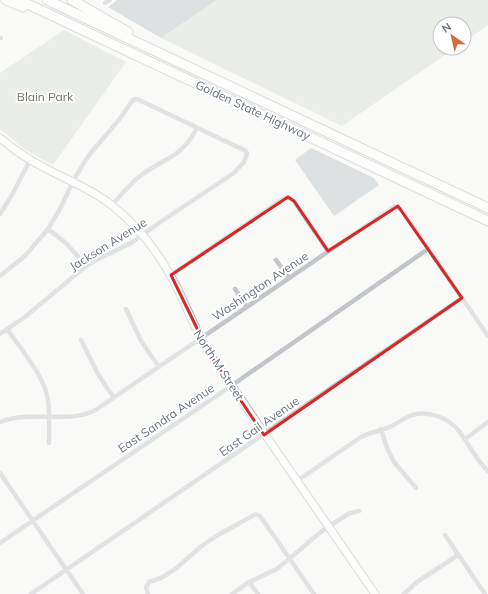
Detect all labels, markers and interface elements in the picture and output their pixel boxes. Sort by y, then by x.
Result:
north arrow [432,16,472,56]
text: N [439,20,454,36]
street label: Golden State Highway [193,77,313,143]
park label: Blain Park [17,89,74,104]
street label: Jackson Avenue [67,214,149,274]
street label: Washington Avenue [209,248,311,324]
street label: North M Street [191,327,247,403]
street label: East Sandra Avenue [115,380,217,456]
street label: East Gail Avenue [216,393,302,459]

